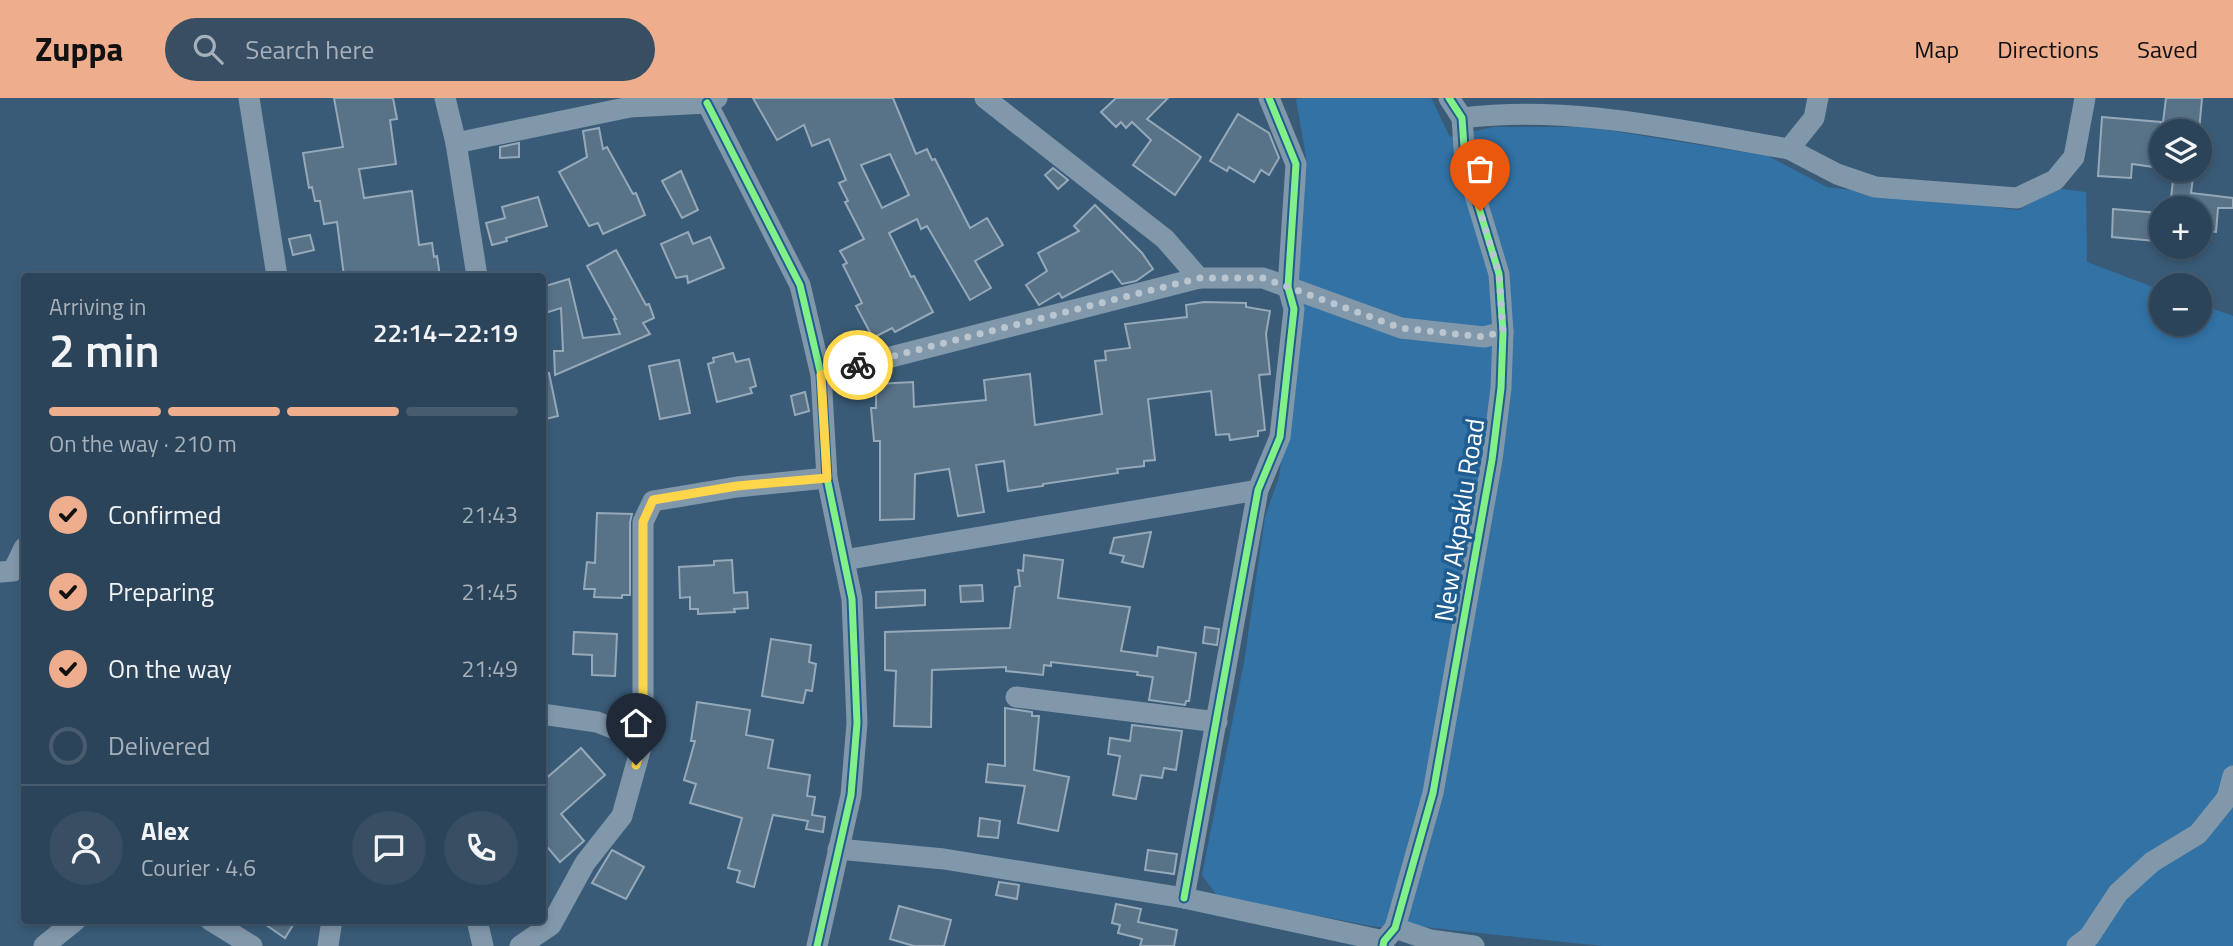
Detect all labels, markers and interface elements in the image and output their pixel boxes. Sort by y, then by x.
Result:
search box [165,18,655,81]
text: Zuppa [35,24,123,74]
icon: search [189,30,227,68]
text: Search here [245,30,374,69]
text: Map [1914,31,1959,67]
text: Directions [1997,31,2099,67]
text: Saved [2137,31,2198,67]
map controls [2149,119,2212,336]
button: layers [2149,119,2212,182]
pin [1450,139,1510,211]
icon: bag [1461,150,1499,188]
button: + [2149,196,2212,259]
button: − [2149,273,2212,336]
text: Arriving in [49,289,146,324]
text: 22:14–22:19 [373,313,518,352]
text: 2 min [49,315,160,385]
courier [823,330,893,400]
icon: bike [839,346,877,384]
street label: New Akpaklu Road [1424,416,1494,624]
text: On the way · 210 m [49,426,237,461]
text: Confirmed [108,495,222,534]
icon: check [49,496,87,534]
text: 21:43 [461,497,518,532]
text: Preparing [108,572,214,611]
icon: check [49,573,87,611]
text: 21:45 [461,574,518,609]
text: On the way [108,649,232,688]
icon: check [49,650,87,688]
text: 21:49 [461,651,518,686]
pin [606,693,666,765]
icon: home [617,704,655,742]
text: Delivered [108,726,211,765]
button: person [49,811,123,885]
text: Alex [141,811,189,850]
button: chat [352,811,426,885]
button: phone [444,811,518,885]
text: Courier · 4.6 [141,850,256,885]

